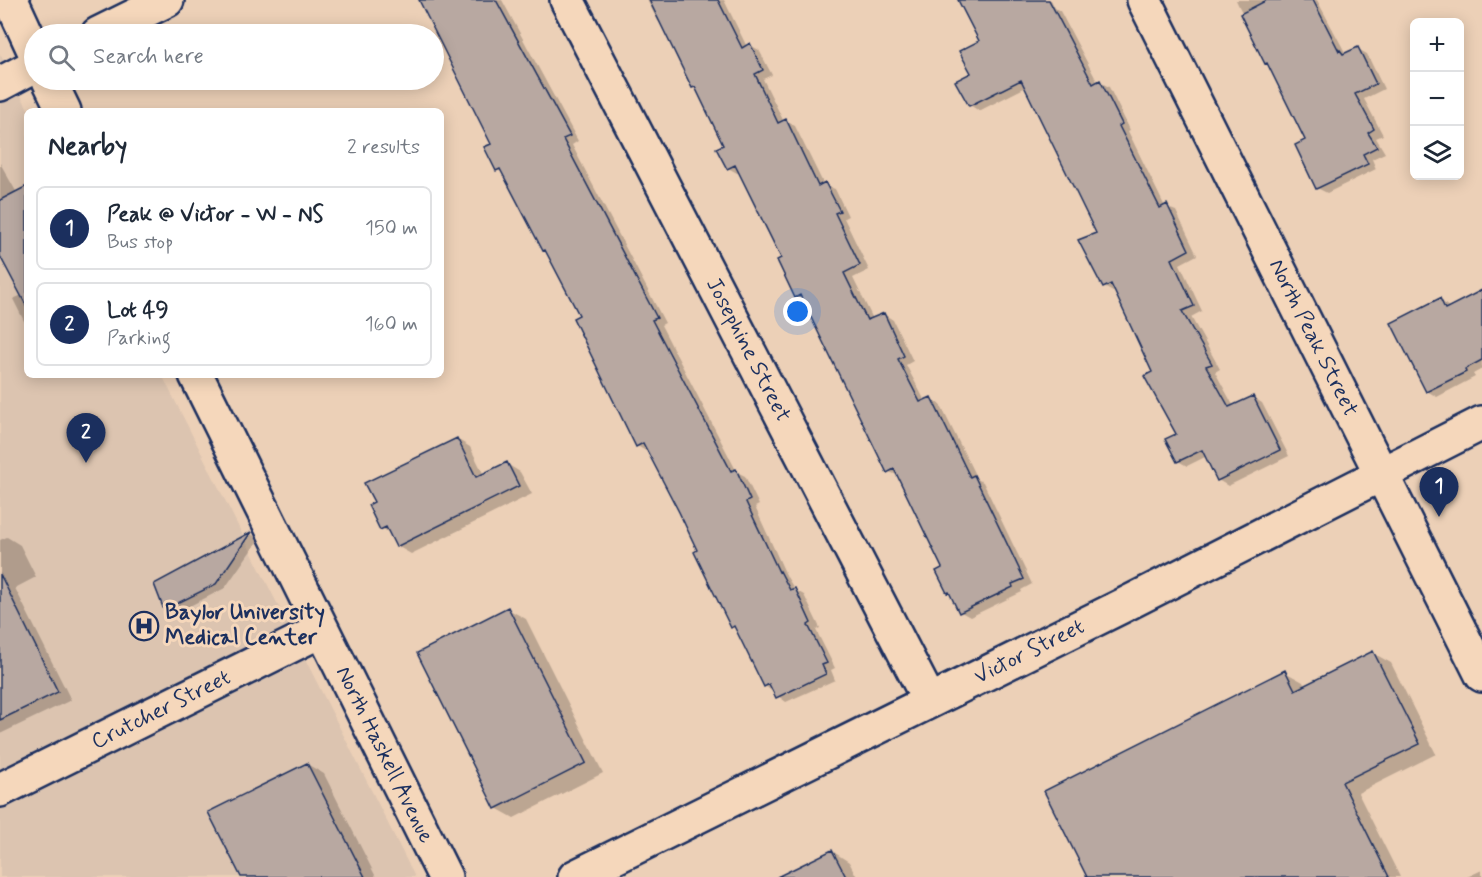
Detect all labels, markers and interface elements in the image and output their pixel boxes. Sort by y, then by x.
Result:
map controls [1410,18,1464,180]
button: + [1410,18,1464,72]
search box [24,24,444,90]
icon: search [45,41,78,74]
text: Search here [93,43,204,71]
button: − [1410,72,1464,126]
button: layers [1410,126,1464,180]
text: Nearby [48,130,127,164]
text: 2 results [347,134,420,161]
text: Peak @ Victor - W - NS [107,201,324,229]
text: 1 [65,215,74,242]
text: 150 m [365,215,418,242]
text: Bus stop [107,229,173,256]
street label: North Peak Street [1262,255,1364,421]
street label: Josephine Street [699,273,797,427]
text: Lot 49 [107,297,169,325]
your location [783,297,812,326]
text: 2 [65,311,74,338]
text: 160 m [365,311,418,338]
text: Parking [107,325,171,352]
pin: 2 [66,414,106,463]
pin: 1 [1420,468,1458,517]
place label: Baylor University Medical Center [165,599,325,652]
hospital icon: Baylor University Medical Center [128,610,160,642]
street label: Victor Street [970,613,1089,691]
street label: North Haskell Avenue [329,662,440,848]
street label: Crutcher Street [87,664,235,756]

